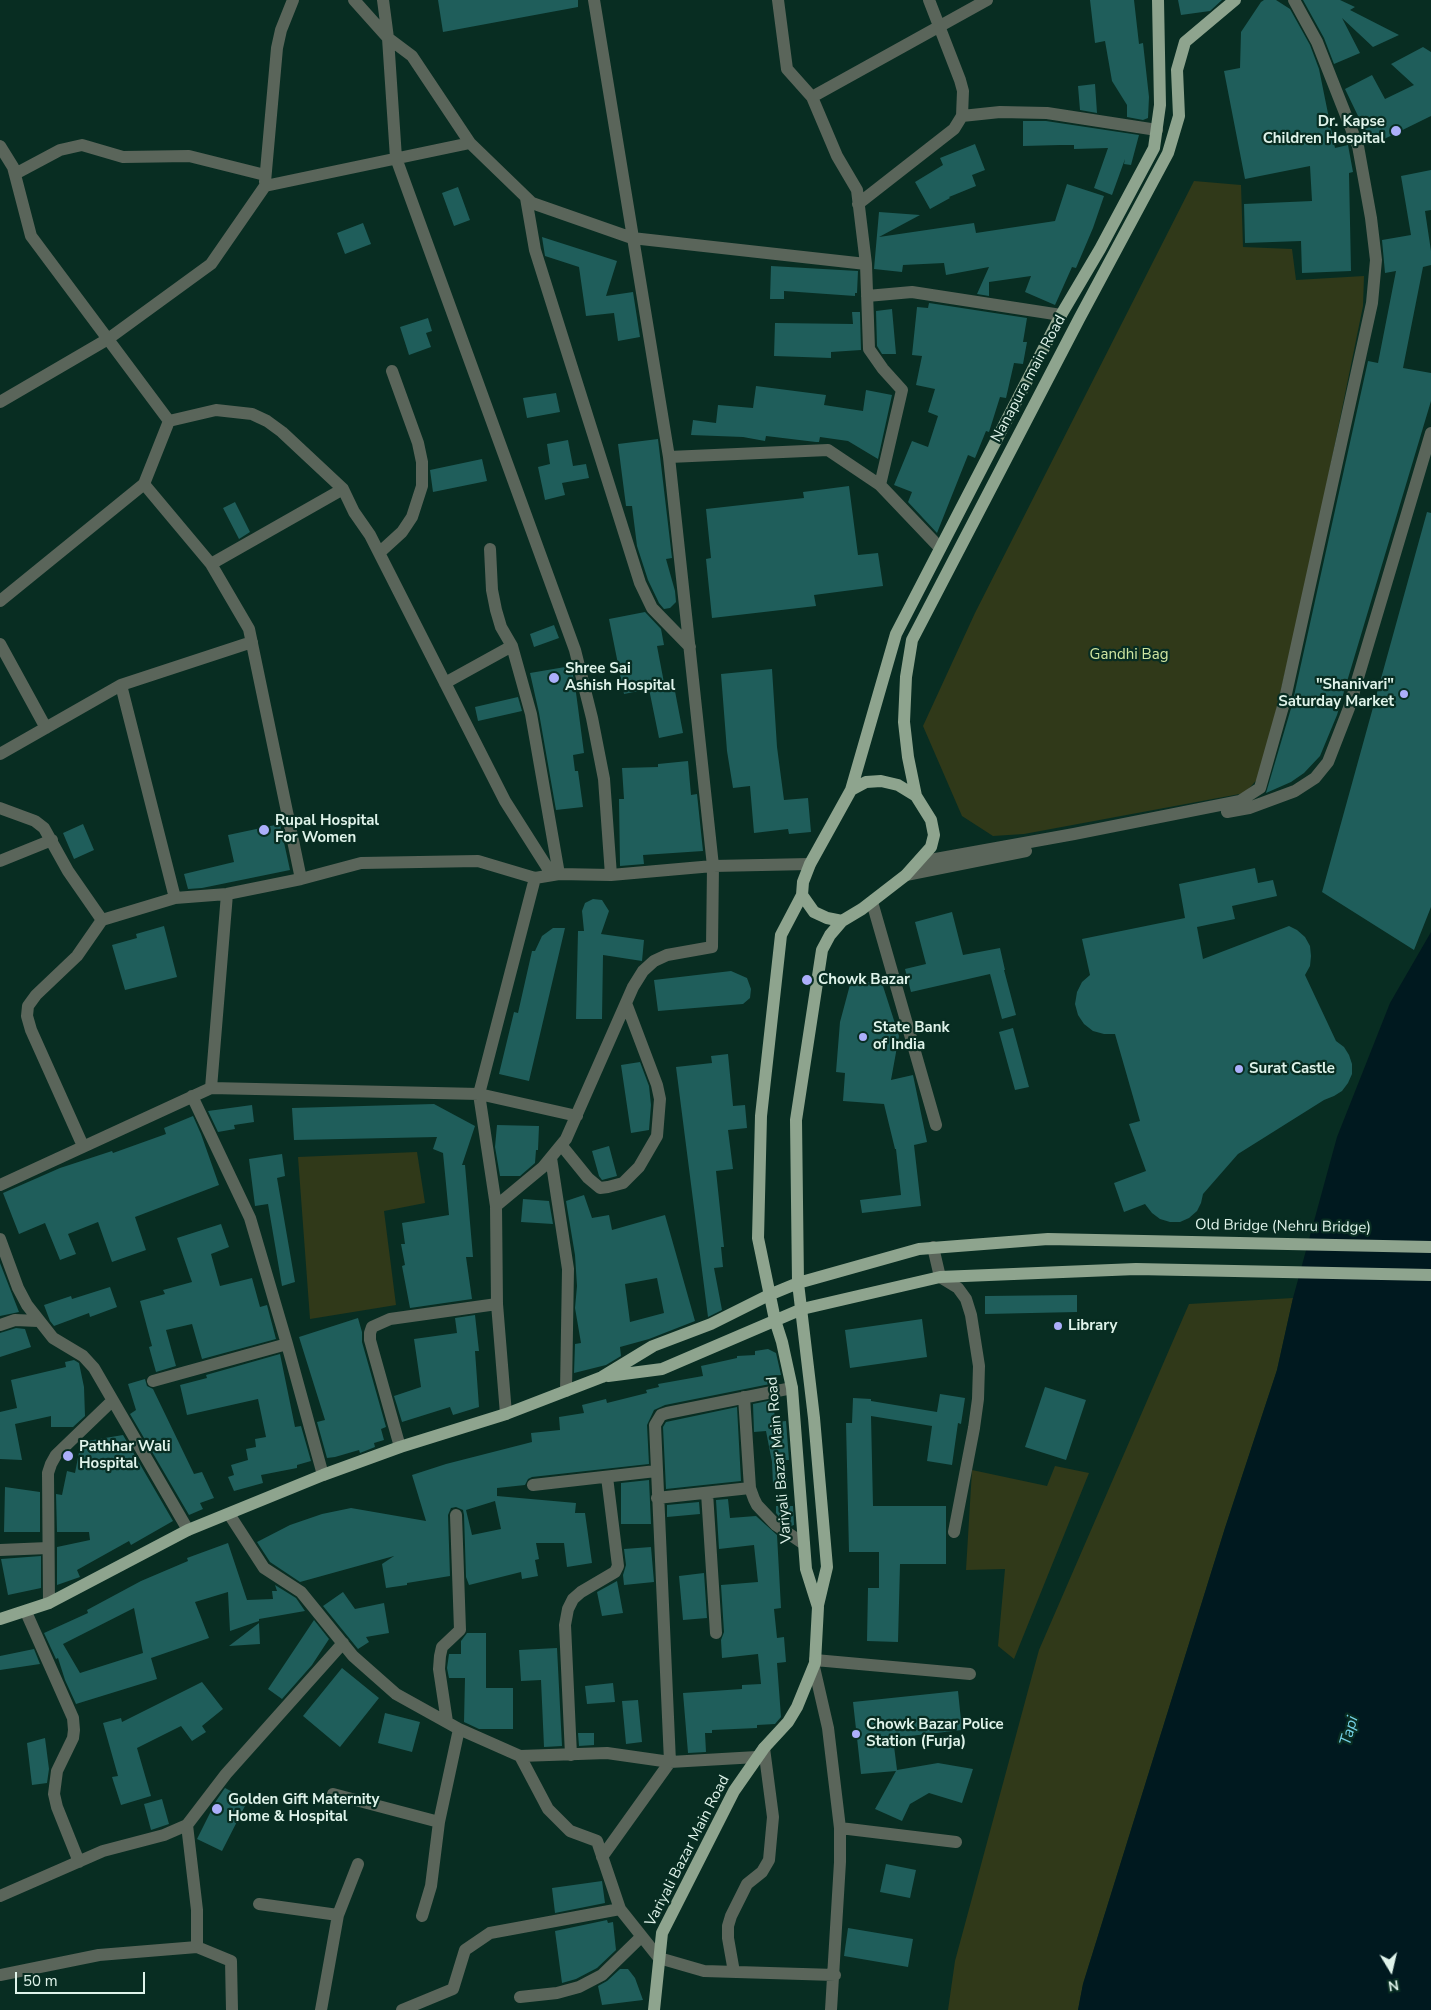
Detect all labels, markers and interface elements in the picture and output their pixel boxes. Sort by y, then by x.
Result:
place label: Dr. Kapse Children Hospital [1263,113,1385,148]
marker: Dr. Kapse Children Hospital [1389,124,1403,138]
street label: Nanapura main Road [988,312,1070,446]
park label: Gandhi Bag [1090,646,1168,664]
place label: Shree Sai Ashish Hospital [565,660,675,695]
marker: Shree Sai Ashish Hospital [547,671,561,685]
place label: "Shanivari" Saturday Market [1278,676,1394,711]
marker: "Shanivari" Saturday Market [1398,688,1410,700]
place label: Rupal Hospital For Women [275,812,379,847]
marker: Rupal Hospital For Women [257,823,271,837]
place label: Chowk Bazar [818,971,910,989]
marker: Chowk Bazar [800,973,814,987]
place label: State Bank of India [873,1019,950,1054]
marker: State Bank of India [857,1031,869,1043]
place label: Surat Castle [1249,1060,1335,1078]
marker: Surat Castle [1233,1063,1245,1075]
street label: Old Bridge (Nehru Bridge) [1195,1216,1371,1238]
place label: Library [1068,1317,1117,1335]
marker: Library [1052,1320,1064,1332]
street label: Variyali Bazar Main Road [764,1376,796,1544]
place label: Pathhar Wali Hospital [79,1438,171,1473]
marker: Pathhar Wali Hospital [61,1449,75,1463]
water label: Tapi [1337,1714,1363,1748]
place label: Chowk Bazar Police Station (Furja) [866,1716,1004,1751]
marker: Chowk Bazar Police Station (Furja) [850,1728,862,1740]
street label: Variyali Bazar Main Road [642,1772,734,1930]
place label: Golden Gift Maternity Home & Hospital [228,1791,379,1826]
marker: Golden Gift Maternity Home & Hospital [210,1802,224,1816]
north arrow [1366,1945,1416,1995]
scale bar [18,1962,148,1994]
text: 50 m [23,1971,58,1991]
text: N [1387,1975,1400,1996]

